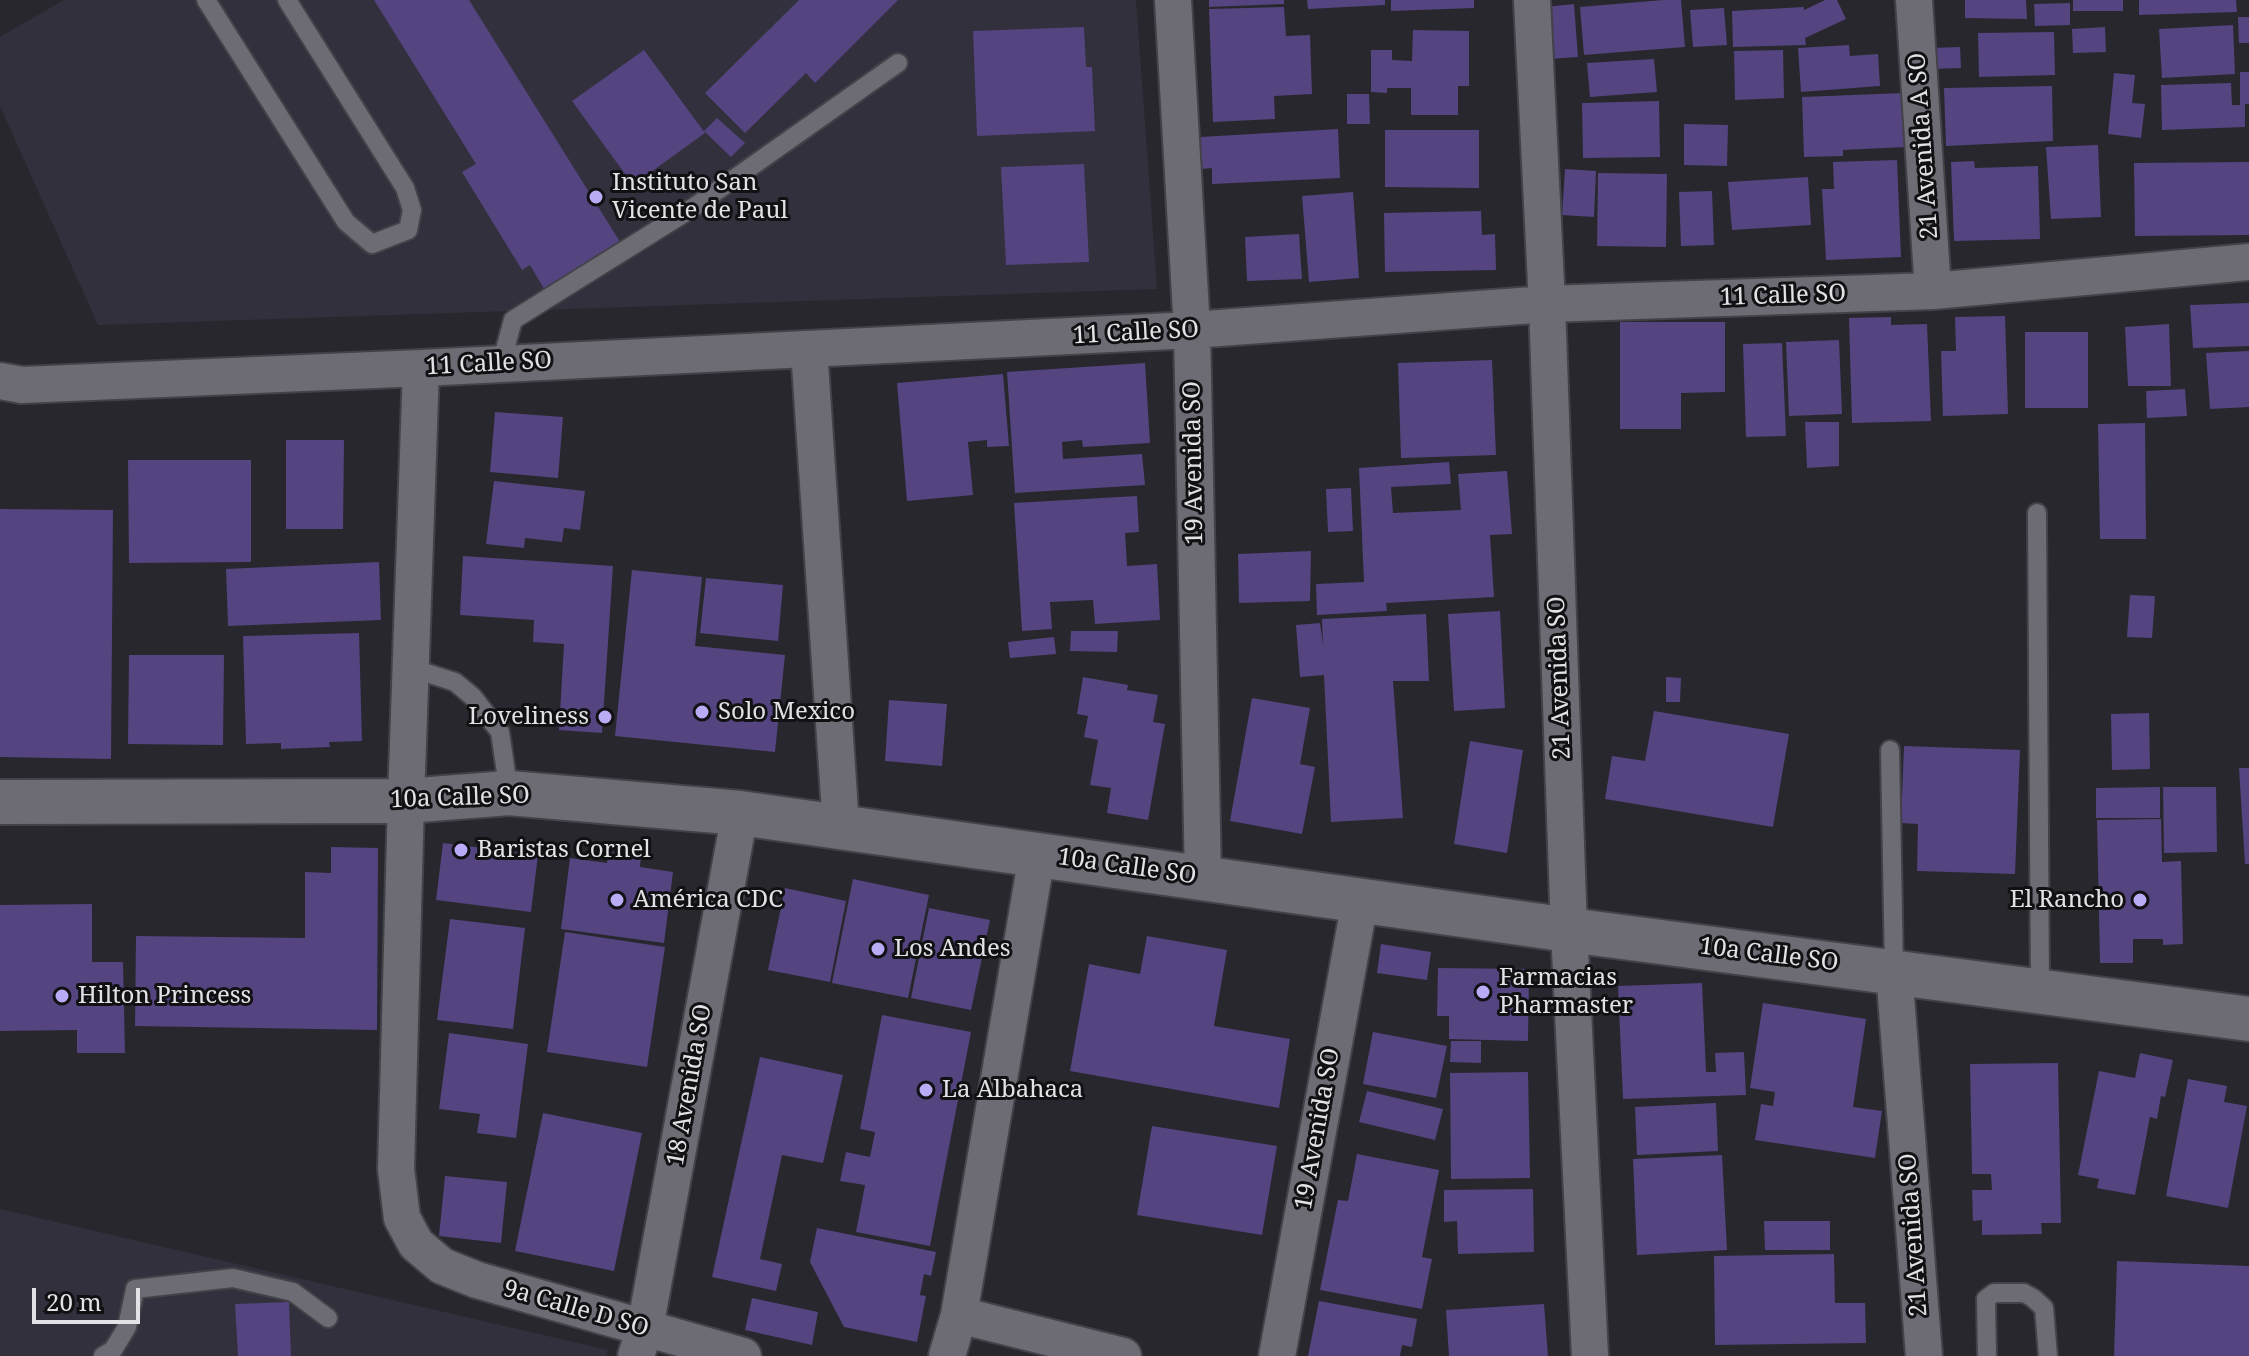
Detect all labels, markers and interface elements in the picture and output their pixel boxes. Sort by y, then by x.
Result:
street label: 21 Avenida A SO [1903,52,1945,240]
place label: Instituto San Vicente de Paul [612,169,788,225]
marker: Instituto San Vicente de Paul [587,188,605,206]
street label: 11 Calle SO [1719,279,1847,313]
street label: 11 Calle SO [1072,315,1200,351]
street label: 11 Calle SO [425,346,553,382]
street label: 19 Avenida SO [1178,381,1210,545]
street label: 21 Avenida SO [1543,596,1577,760]
place label: Solo Mexico [718,698,855,726]
place label: Loveliness [468,703,589,731]
marker: Solo Mexico [693,703,711,721]
marker: Loveliness [596,708,614,726]
street label: 10a Calle SO [390,781,530,815]
place label: Baristas Cornel [477,836,651,864]
marker: Baristas Cornel [452,841,470,859]
street label: 10a Calle SO [1056,843,1198,891]
place label: América CDC [633,886,783,914]
place label: El Rancho [2010,886,2124,914]
marker: América CDC [608,891,626,909]
marker: El Rancho [2131,891,2149,909]
street label: 10a Calle SO [1698,932,1840,978]
place label: Los Andes [894,935,1011,963]
marker: Los Andes [869,940,887,958]
place label: Farmacias Pharmaster [1499,964,1633,1020]
place label: Hilton Princess [78,982,251,1010]
marker: Farmacias Pharmaster [1474,983,1492,1001]
marker: Hilton Princess [53,987,71,1005]
street label: 18 Avenida SO [662,1002,718,1168]
street label: 19 Avenida SO [1290,1046,1346,1212]
place label: La Albahaca [942,1076,1083,1104]
marker: La Albahaca [917,1081,935,1099]
street label: 21 Avenida SO [1894,1152,1934,1318]
scale bar [36,1272,144,1322]
street label: 9a Calle D SO [500,1274,652,1344]
text: 20 m [46,1285,102,1318]

